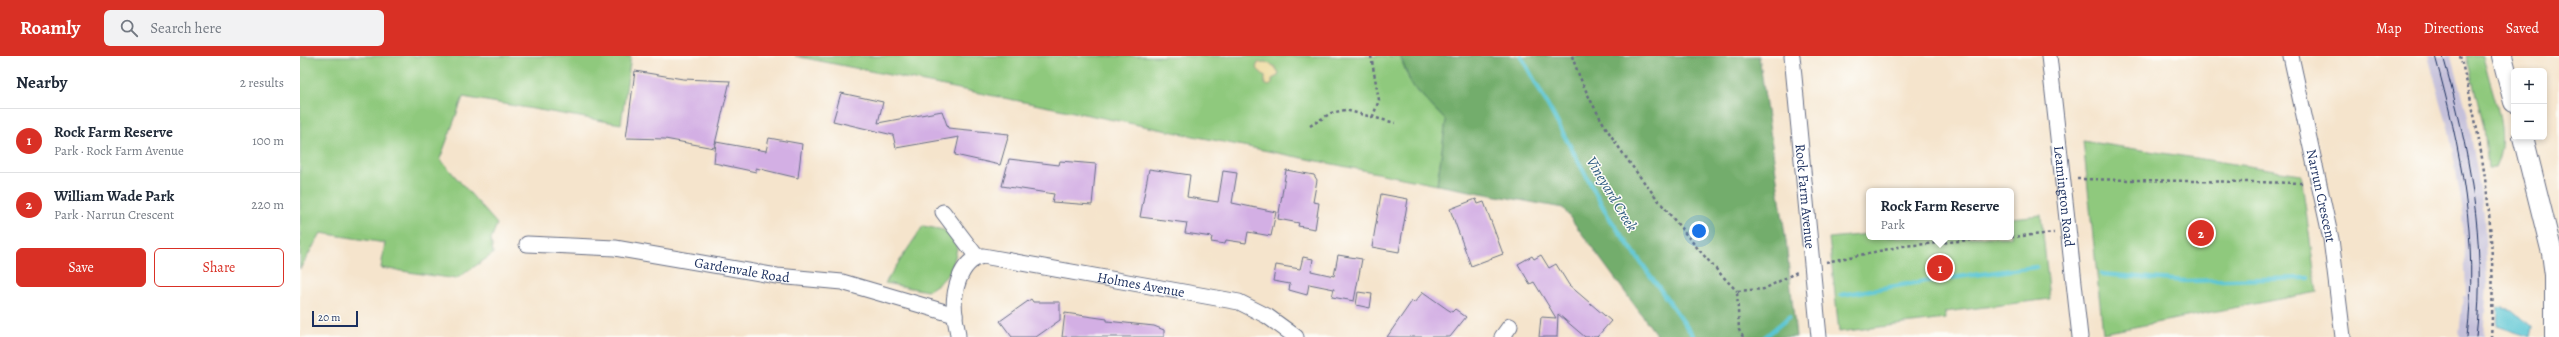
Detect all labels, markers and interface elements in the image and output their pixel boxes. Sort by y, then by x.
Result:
search box [104,10,384,46]
text: Roamly [20,15,80,41]
icon: search [118,17,140,39]
text: Search here [150,18,222,38]
text: Map [2376,19,2402,38]
text: Directions [2424,19,2484,38]
text: Saved [2506,19,2539,38]
map controls [2511,68,2547,140]
button: + [2511,68,2547,104]
text: Nearby [16,71,67,94]
text: 2 results [240,74,284,91]
button: − [2511,104,2547,140]
text: Rock Farm Reserve [54,122,173,142]
text: 1 [27,132,31,149]
text: 100 m [252,132,284,149]
text: Park · Rock Farm Avenue [54,142,184,159]
street label: Rock Farm Avenue [1790,143,1819,250]
street label: Leamington Road [2049,145,2079,248]
street label: Narrun Crescent [2302,147,2340,244]
water label: Vineyard Creek [1582,153,1642,235]
text: William Wade Park [54,186,174,206]
popup [1866,188,2014,240]
text: 2 [26,196,32,213]
text: 220 m [251,196,284,213]
text: Rock Farm Reserve [1881,196,1999,216]
text: Park · Narrun Crescent [54,206,174,223]
text: Park [1881,216,1905,233]
pin: 2 [2188,218,2214,248]
your location [1689,221,1709,241]
button: Save [16,248,146,287]
button: Share [154,248,284,287]
street label: Gardenvale Road [693,253,791,287]
pin: 1 [1927,253,1953,283]
street label: Holmes Avenue [1096,268,1186,302]
scale bar [312,309,358,328]
text: 20 m [318,310,340,325]

